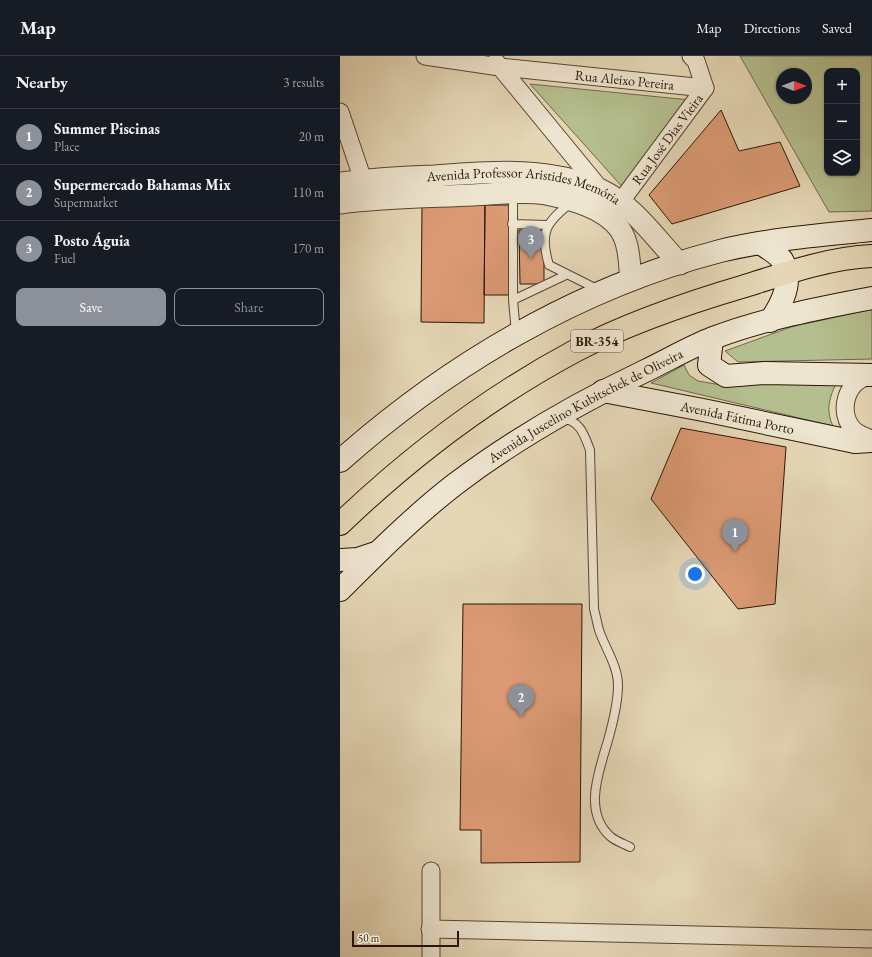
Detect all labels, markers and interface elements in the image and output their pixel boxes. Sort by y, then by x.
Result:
text: Map [20,15,56,40]
text: Map [696,19,722,37]
text: Directions [744,19,800,37]
text: Saved [822,19,852,37]
street label: Rua Aleixo Pereira [574,66,675,94]
north arrow [776,68,812,104]
map controls [824,68,860,176]
button: + [824,68,860,104]
text: Nearby [16,71,68,93]
text: 3 results [283,74,324,91]
street label: Rua José Dias Vieira [628,89,707,188]
button: − [824,104,860,140]
text: Summer Piscinas [54,119,160,138]
text: 1 [26,128,32,145]
text: 20 m [299,128,324,145]
text: Place [54,138,80,155]
button: layers [824,140,860,176]
street label: Avenida Professor Aristides Memória [425,163,625,209]
text: Supermercado Bahamas Mix [54,175,231,194]
text: 2 [26,184,32,201]
text: 110 m [293,184,324,201]
text: Supermarket [54,194,118,211]
pin: 3 [518,226,544,259]
text: Posto Águia [54,231,130,250]
text: 3 [26,240,32,257]
text: 170 m [293,240,324,257]
text: Fuel [54,250,76,267]
button: Save [16,288,166,326]
button: Share [174,288,324,326]
road number: BR-354 [571,330,623,352]
street label: Avenida Juscelino Kubitschek de Oliveira [484,344,686,467]
street label: Avenida Fátima Porto [678,397,796,438]
pin: 1 [722,519,748,552]
your location [685,564,705,584]
pin: 2 [508,684,534,717]
scale bar [352,929,459,948]
text: 50 m [358,931,379,945]

